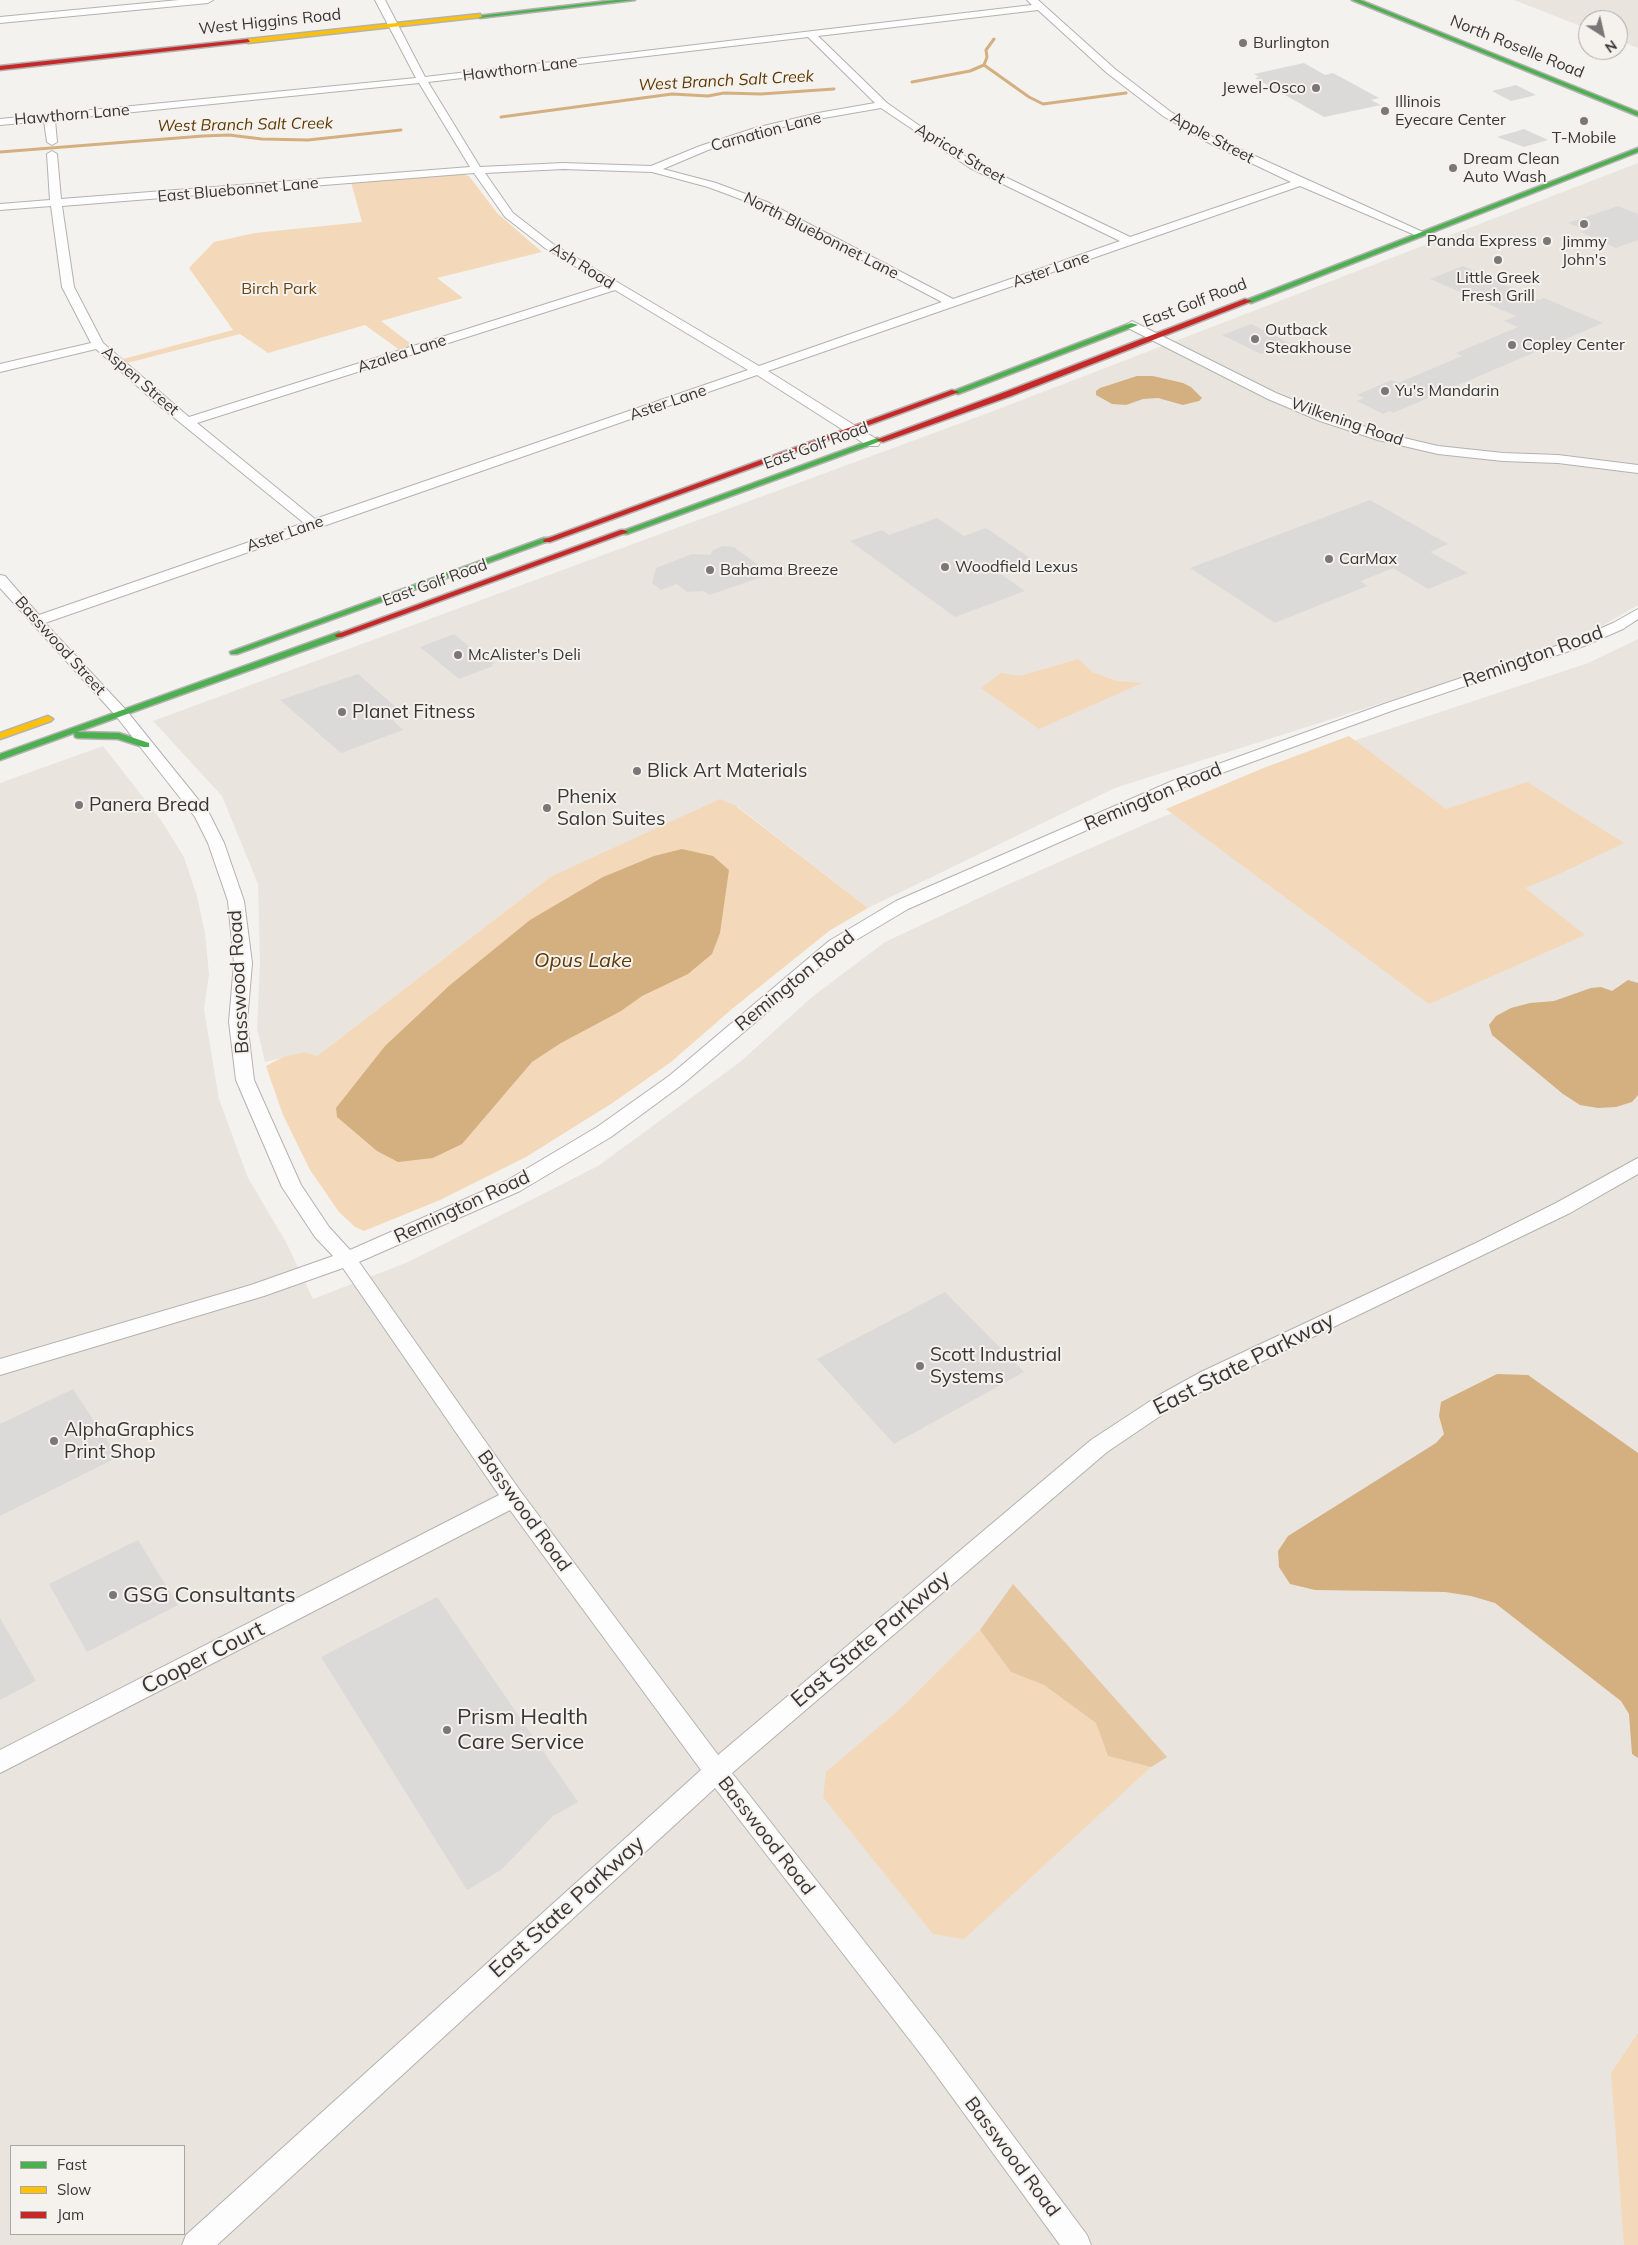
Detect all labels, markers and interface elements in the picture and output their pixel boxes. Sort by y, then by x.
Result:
street label: West Higgins Road [198,5,342,39]
north arrow [1578,10,1628,60]
street label: North Roselle Road [1447,11,1587,83]
place label: Burlington [1253,33,1330,53]
text: N [1602,36,1621,57]
marker: Burlington [1237,37,1249,49]
street label: Hawthorn Lane [461,52,579,86]
water label: West Branch Salt Creek [638,67,814,95]
place label: Jewel-Osco [1222,78,1306,98]
marker: Jewel-Osco [1310,82,1322,94]
place label: Illinois Eyecare Center [1395,92,1506,130]
street label: Hawthorn Lane [14,100,130,130]
marker: Illinois Eyecare Center [1379,105,1391,117]
street label: Carnation Lane [709,108,823,156]
street label: Apple Street [1167,108,1257,168]
water label: West Branch Salt Creek [157,114,333,136]
marker: T-Mobile [1578,115,1590,127]
street label: Apricot Street [911,120,1009,188]
place label: T-Mobile [1552,128,1616,148]
place label: Dream Clean Auto Wash [1463,149,1560,187]
marker: Dream Clean Auto Wash [1447,162,1459,174]
street label: East Bluebonnet Lane [157,173,319,207]
street label: North Bluebonnet Lane [740,189,902,283]
marker: Jimmy John's [1578,218,1590,230]
place label: Panda Express [1427,231,1537,251]
place label: Jimmy John's [1561,232,1607,270]
marker: Panda Express [1541,235,1553,247]
street label: Ash Road [546,239,618,293]
street label: Aster Lane [1010,248,1092,292]
marker: Little Greek Fresh Grill [1492,254,1504,266]
place label: Little Greek Fresh Grill [1456,268,1540,306]
street label: East Golf Road [1140,274,1250,332]
park label: Birch Park [241,279,317,299]
place label: Outback Steakhouse [1265,320,1351,358]
street label: Azalea Lane [355,331,449,377]
marker: Outback Steakhouse [1249,333,1261,345]
place label: Copley Center [1522,335,1625,355]
marker: Copley Center [1506,339,1518,351]
street label: Aspen Street [98,342,182,420]
street label: Aster Lane [627,381,709,425]
place label: Yu's Mandarin [1395,381,1499,401]
marker: Yu's Mandarin [1379,385,1391,397]
street label: Wilkening Road [1288,394,1406,450]
street label: East Golf Road [761,418,871,474]
street label: Aster Lane [244,512,326,556]
place label: CarMax [1339,549,1397,569]
marker: CarMax [1323,553,1335,565]
street label: East Golf Road [380,555,490,611]
place label: Woodfield Lexus [955,557,1078,577]
place label: Bahama Breeze [720,560,838,580]
marker: Woodfield Lexus [939,561,951,573]
marker: Bahama Breeze [704,564,716,576]
street label: Basswood Street [11,593,109,699]
street label: Remington Road [1460,621,1606,693]
place label: McAlister's Deli [468,645,581,665]
marker: McAlister's Deli [452,649,464,661]
place label: Planet Fitness [352,701,476,723]
marker: Planet Fitness [336,706,348,718]
street label: Remington Road [1081,758,1225,836]
place label: Blick Art Materials [647,760,807,782]
marker: Blick Art Materials [631,765,643,777]
place label: Phenix Salon Suites [557,786,665,830]
place label: Panera Bread [89,794,210,816]
marker: Panera Bread [73,799,85,811]
marker: Phenix Salon Suites [541,802,553,814]
street label: Basswood Road [224,910,254,1054]
street label: Remington Road [731,926,859,1036]
water label: Opus Lake [534,949,632,973]
street label: Remington Road [391,1166,533,1248]
street label: East State Parkway [1149,1307,1339,1421]
place label: Scott Industrial Systems [930,1344,1062,1388]
marker: Scott Industrial Systems [914,1360,926,1372]
place label: AlphaGraphics Print Shop [64,1419,194,1463]
marker: AlphaGraphics Print Shop [48,1435,60,1447]
street label: Basswood Road [472,1446,576,1576]
street label: East State Parkway [786,1565,956,1713]
place label: GSG Consultants [123,1582,296,1608]
marker: GSG Consultants [107,1589,119,1601]
street label: Cooper Court [137,1616,269,1700]
place label: Prism Health Care Service [457,1704,588,1755]
marker: Prism Health Care Service [441,1724,453,1736]
street label: Basswood Road [713,1772,819,1900]
street label: East State Parkway [484,1830,650,1984]
street label: Basswood Road [960,2093,1064,2221]
legend [10,2145,185,2235]
text: Fast [57,2155,87,2174]
text: Slow [57,2180,91,2199]
text: Jam [57,2205,84,2224]

